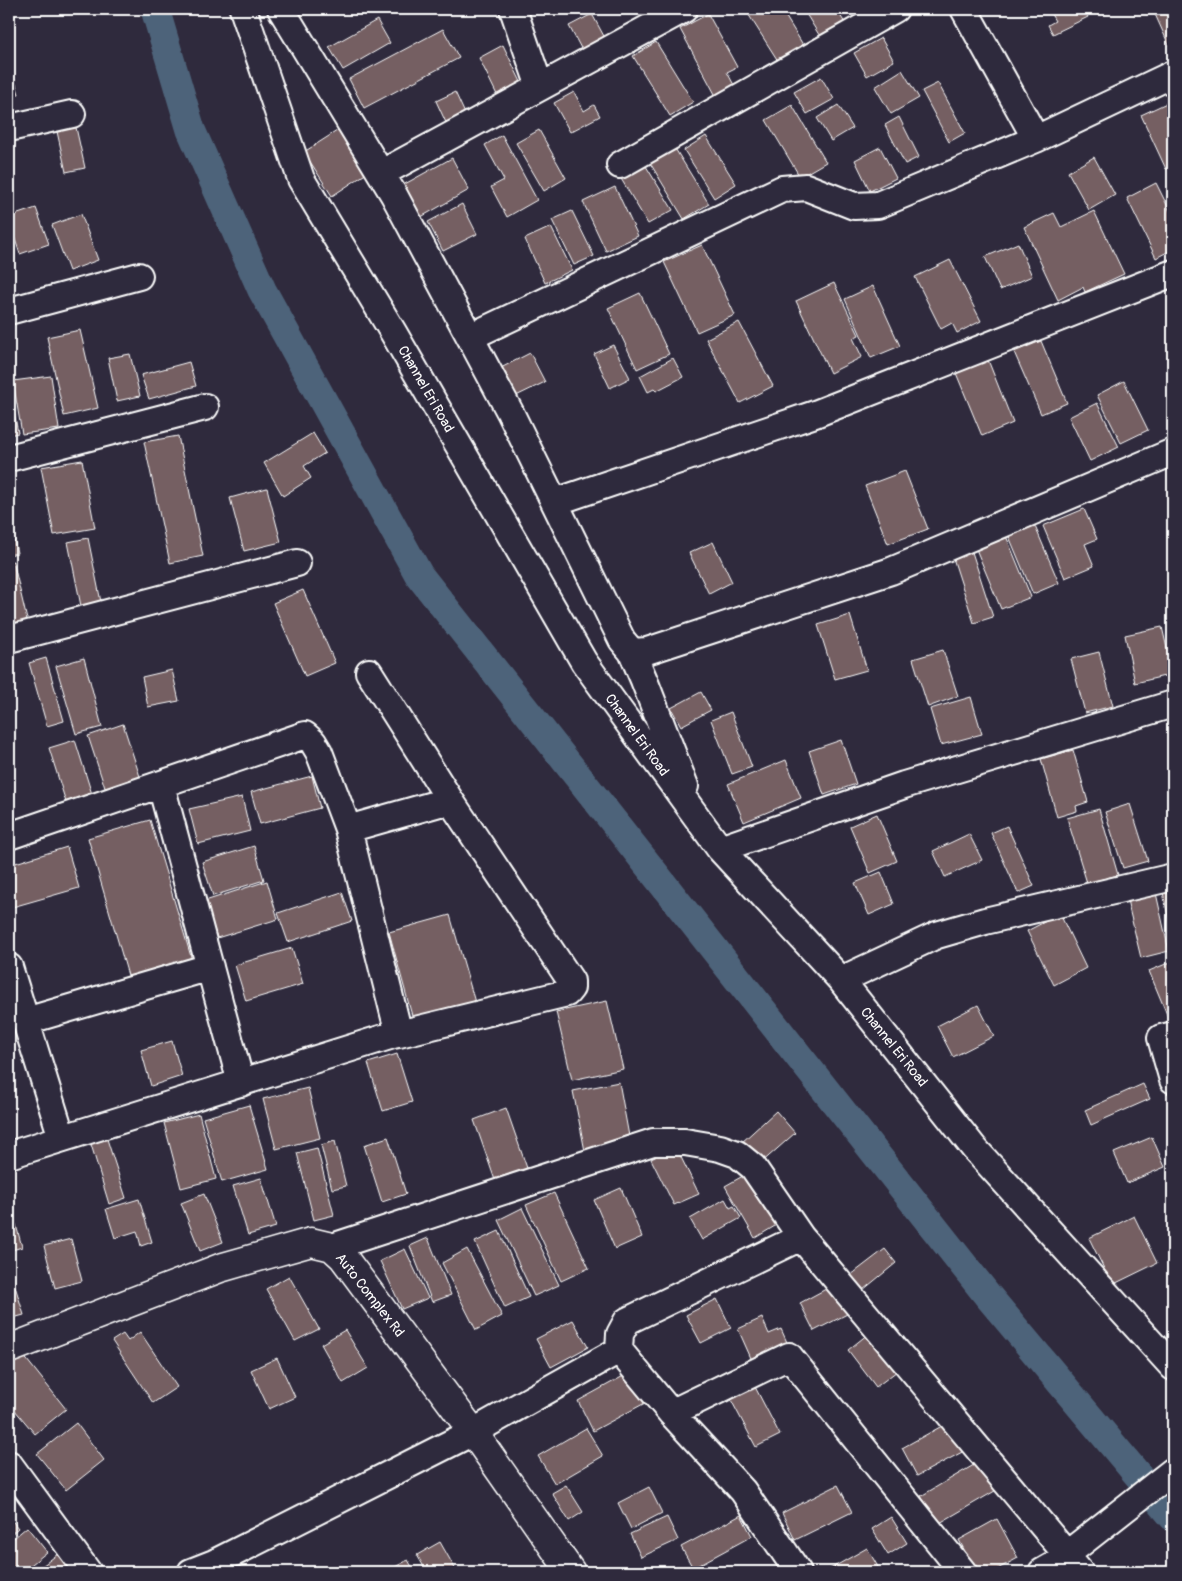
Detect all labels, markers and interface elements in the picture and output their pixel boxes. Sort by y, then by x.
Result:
street label: Channel Eri Road [394,343,458,435]
street label: Channel Eri Road [602,691,673,779]
street label: Channel Eri Road [857,1004,931,1090]
street label: Auto Complex Rd [332,1250,408,1340]

